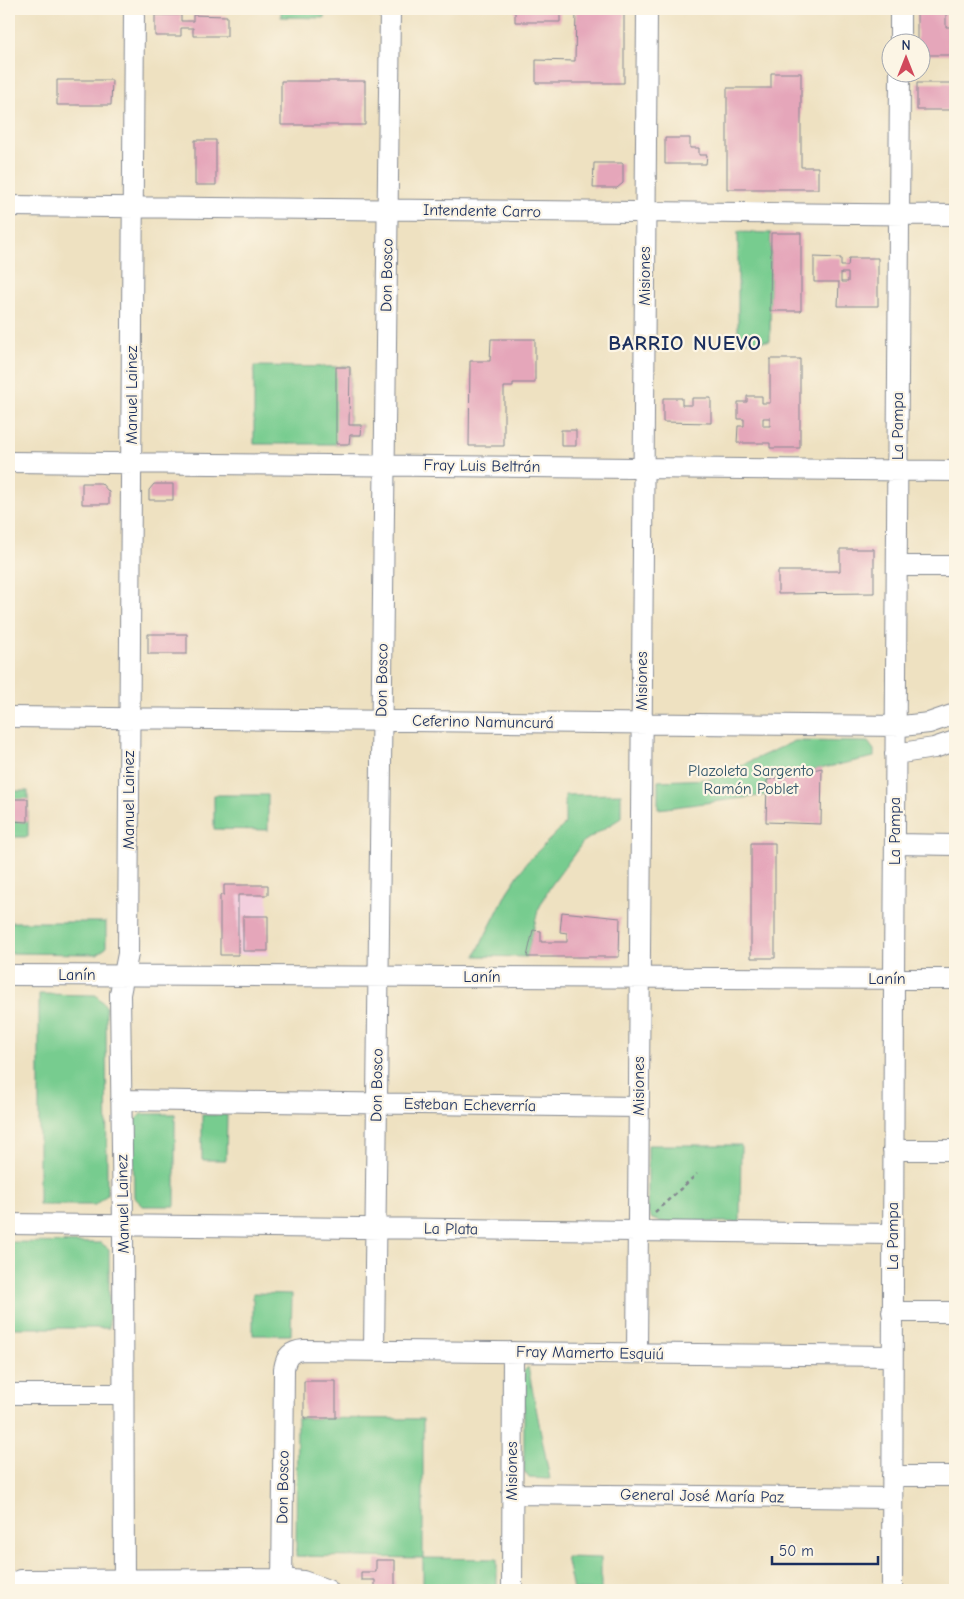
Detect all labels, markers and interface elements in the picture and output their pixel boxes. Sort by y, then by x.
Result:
north arrow [882,32,932,82]
text: N [901,37,911,54]
street label: Intendente Carro [423,201,541,221]
street label: Don Bosco [377,238,397,312]
street label: Misiones [636,246,654,306]
district label: BARRIO NUEVO [608,331,762,355]
street label: Manuel Lainez [123,345,141,444]
street label: La Pampa [889,392,907,460]
street label: Fray Luis Beltrán [424,456,540,476]
street label: Don Bosco [372,643,392,717]
street label: Misiones [633,651,651,711]
street label: Ceferino Namuncurá [412,712,554,732]
street label: Manuel Lainez [120,750,138,849]
park label: Plazoleta Sargento Ramón Poblet [688,762,814,798]
street label: La Pampa [886,797,904,865]
street label: Lanín [58,966,96,984]
street label: Lanín [463,968,501,986]
street label: Lanín [868,970,906,988]
street label: Don Bosco [367,1048,387,1122]
street label: Misiones [630,1056,648,1116]
street label: Esteban Echeverría [404,1095,536,1115]
street label: Manuel Lainez [113,1154,133,1254]
street label: La Pampa [884,1202,902,1270]
street label: La Plata [424,1220,478,1238]
street label: Fray Mamerto Esquiú [516,1343,664,1363]
street label: Misiones [503,1441,521,1501]
street label: Don Bosco [273,1450,293,1524]
street label: General José María Paz [620,1486,784,1506]
scale bar [772,1534,878,1566]
text: 50 m [779,1542,814,1560]

